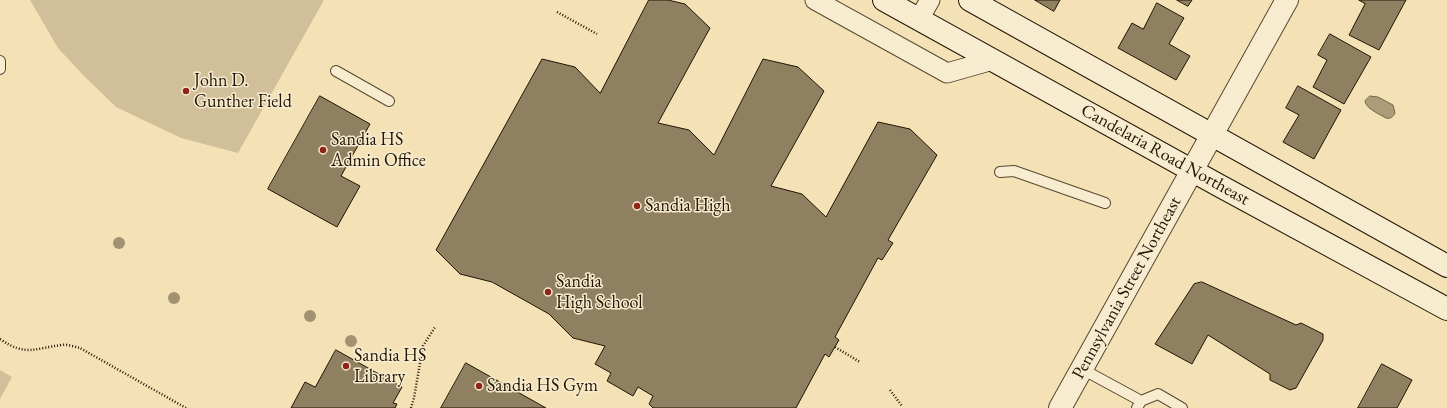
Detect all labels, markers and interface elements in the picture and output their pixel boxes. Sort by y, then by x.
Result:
place label: John D. Gunther Field [194,70,292,112]
marker: John D. Gunther Field [181,86,191,96]
street label: Candelaria Road Northeast [1077,100,1253,210]
place label: Sandia HS Admin Office [331,129,426,172]
marker: Sandia HS Admin Office [318,145,328,155]
street label: Pennsylvania Street Northeast [1068,193,1186,383]
place label: Sandia High [645,195,730,217]
marker: Sandia High [632,201,642,211]
place label: Sandia High School [556,271,643,314]
marker: Sandia High School [543,287,553,297]
place label: Sandia HS Library [354,345,426,388]
marker: Sandia HS Library [341,361,351,371]
place label: Sandia HS Gym [487,375,598,397]
marker: Sandia HS Gym [474,381,484,391]

